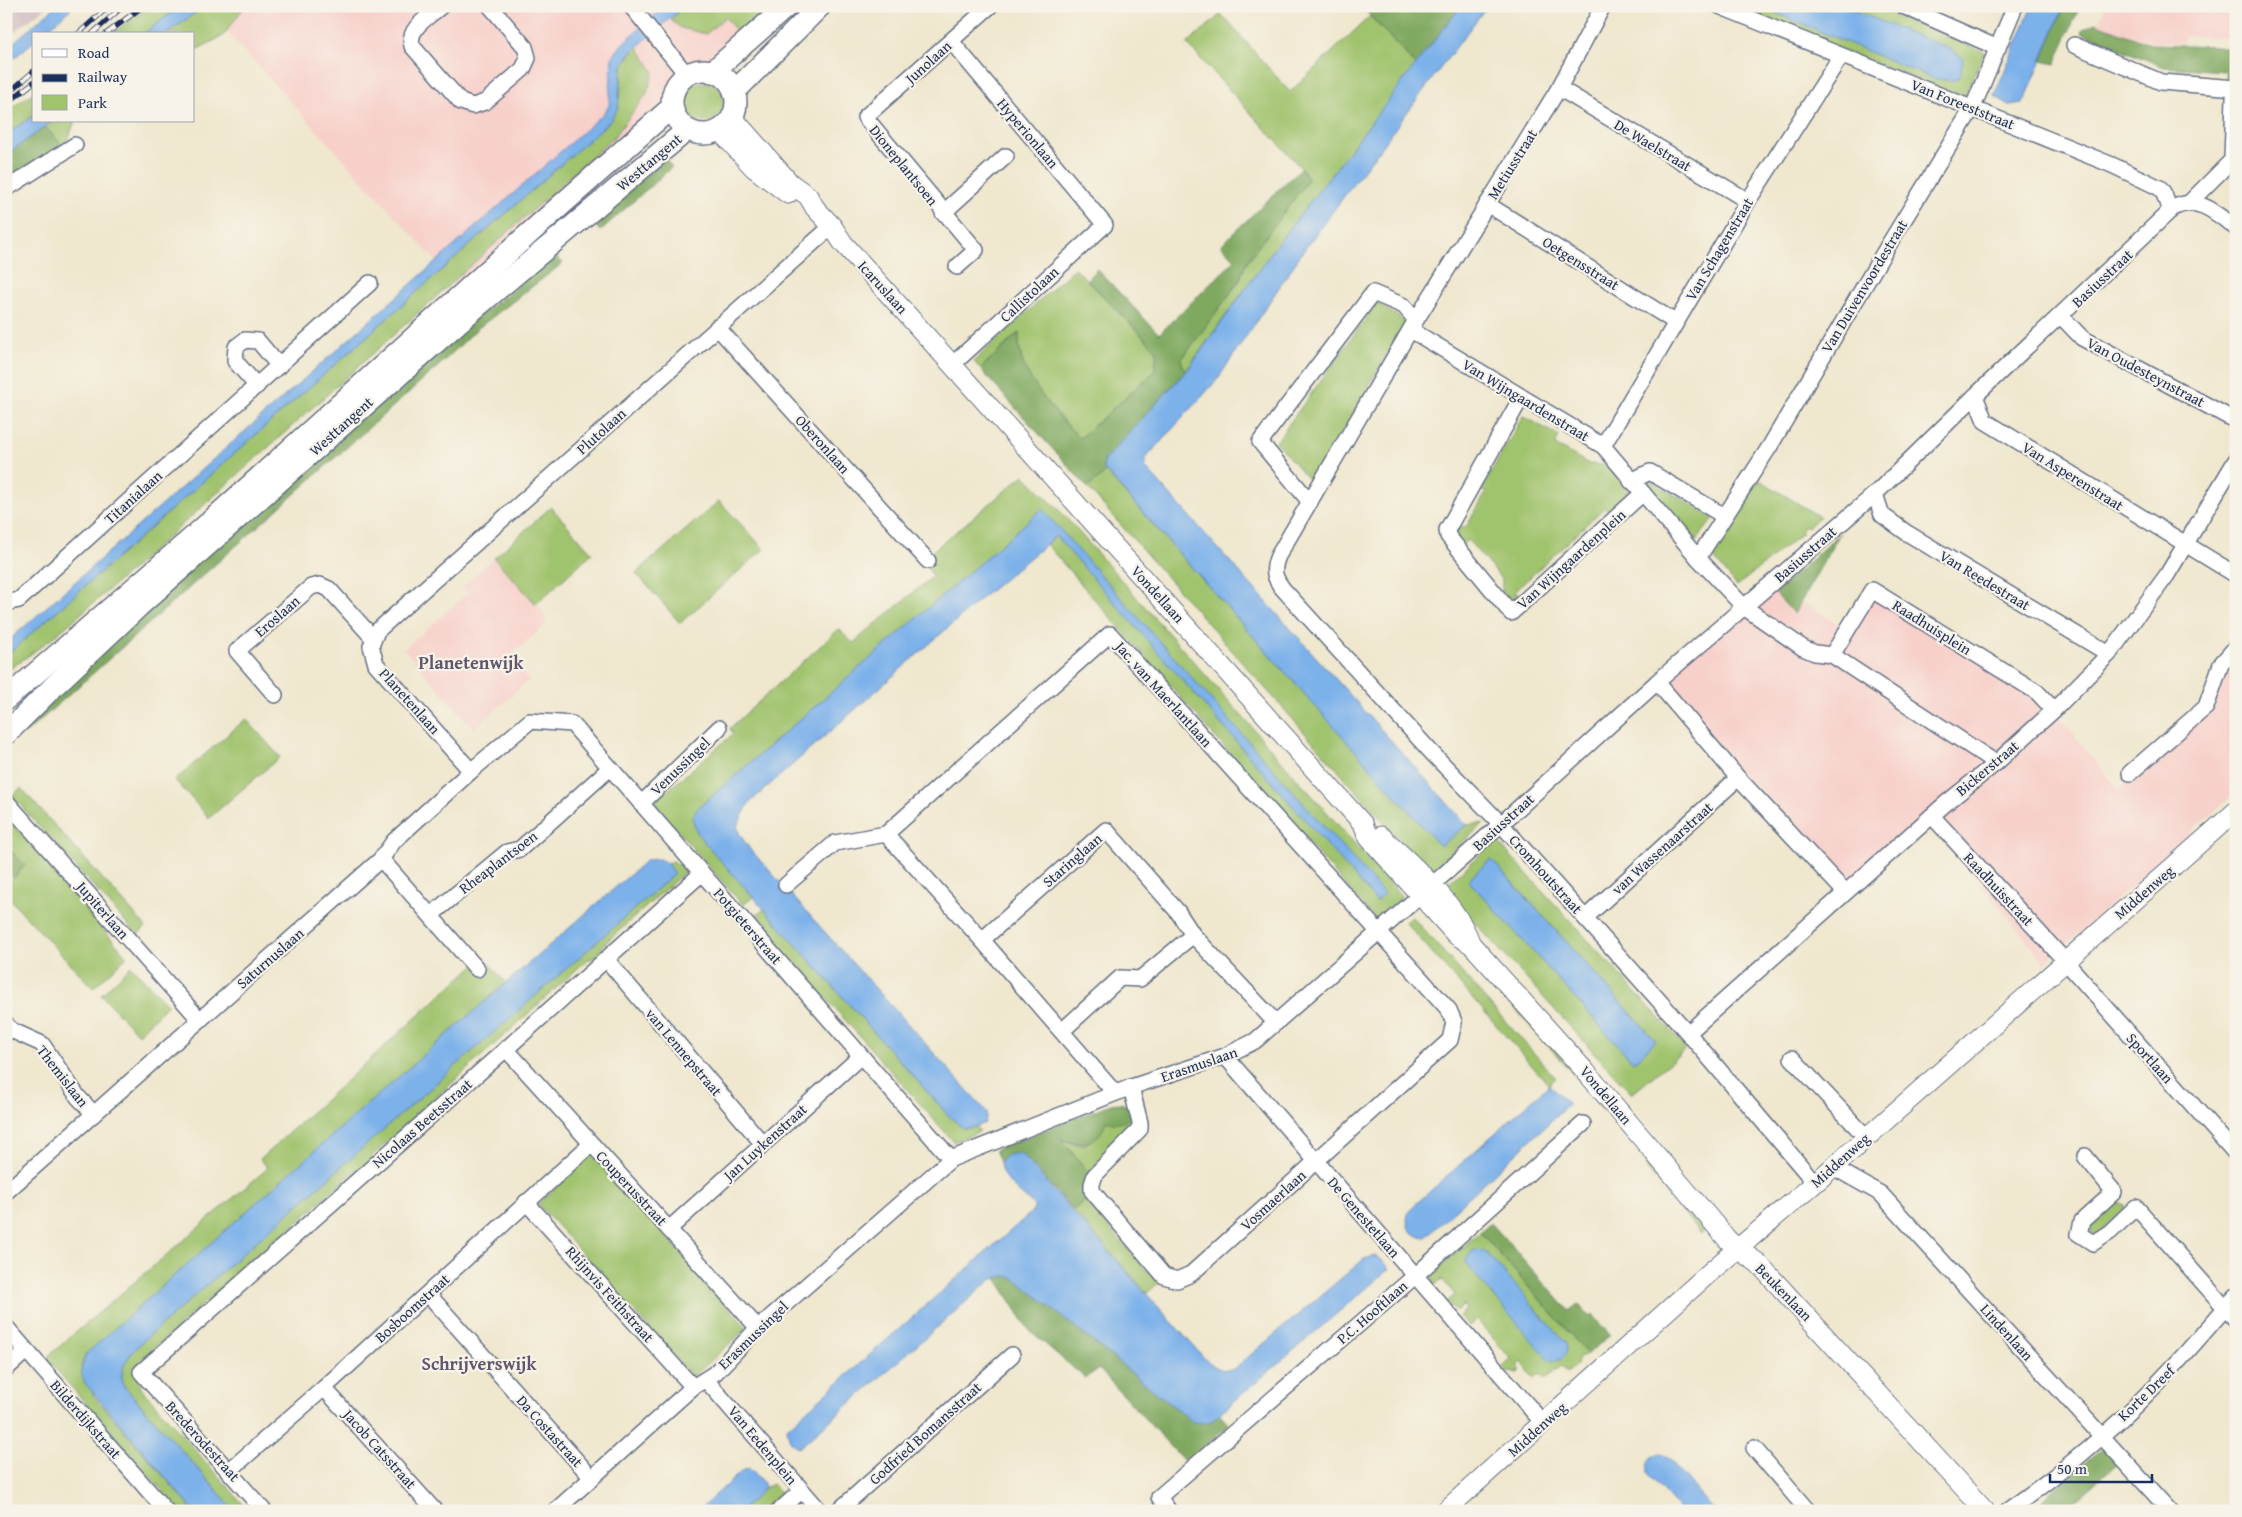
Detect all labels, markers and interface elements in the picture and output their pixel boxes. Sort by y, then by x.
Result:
legend [32,32,195,122]
street label: Junolaan [899,35,956,90]
text: Road [78,42,109,63]
text: Railway [78,66,128,87]
street label: Van Foreeststraat [1908,74,2019,135]
text: Park [78,92,107,113]
street label: Hyperionlaan [992,93,1064,173]
street label: De Waelstraat [1610,114,1696,177]
street label: Dioneplantsoen [865,120,944,210]
street label: Metiusstraat [1482,124,1542,203]
street label: Westtangent [612,128,687,196]
street label: Van Schagenstraat [1680,193,1758,304]
street label: Van Duivenvoordestraat [1816,215,1913,357]
street label: Oetgensstraat [1539,231,1624,295]
street label: Basiusstraat [2067,244,2138,312]
street label: Icaruslaan [853,256,913,319]
street label: Callistolaan [995,261,1063,327]
street label: Van Oudesteynstraat [2083,332,2209,412]
street label: Van Wijngaardenstraat [1458,354,1594,447]
street label: Westtangent [304,391,378,460]
street label: Plutolaan [572,403,631,459]
street label: Oberonlaan [791,410,856,478]
street label: Van Asperenstraat [2018,436,2128,516]
street label: Titanialaan [99,465,167,529]
street label: Van Wijngaardenplein [1512,504,1631,614]
street label: Basiusstraat [1769,520,1841,587]
street label: Van Reedestraat [1936,545,2035,616]
street label: Vondellaan [1126,561,1190,628]
street label: Eroslaan [250,590,305,642]
street label: Raadhuisplein [1888,594,1976,660]
street label: Jac. van Maerlantlaan [1109,635,1218,752]
district label: Planetenwijk [418,649,524,676]
street label: Planetenlaan [375,663,446,739]
street label: Venussingel [645,732,715,800]
street label: Bickerstraat [1951,735,2024,801]
street label: Basiusstraat [1468,788,1539,855]
street label: van Wassenaarstraat [1607,796,1718,899]
street label: Rheaplantsoen [454,825,542,898]
street label: Staringlaan [1038,828,1107,892]
street label: Cromhoutstraat [1505,830,1588,919]
street label: Raadhuisstraat [1959,847,2039,931]
street label: Middenweg [2110,860,2179,924]
street label: Jupiterlaan [71,875,134,944]
street label: Potgieterstraat [709,883,788,969]
street label: Saturnuslaan [232,922,309,993]
street label: van Lennepstraat [641,1003,728,1101]
street label: Sportlaan [2122,1028,2179,1088]
street label: Themislaan [32,1041,94,1112]
street label: Erasmuslaan [1158,1041,1241,1087]
street label: Vondellaan [1575,1061,1637,1129]
street label: Nicolaas Beetsstraat [367,1073,477,1172]
street label: Jan Luykenstraat [717,1098,812,1187]
street label: Middenweg [1806,1127,1874,1192]
street label: Couperusstraat [592,1146,673,1231]
street label: Vosmaerlaan [1236,1164,1311,1235]
street label: De Genestetlaan [1323,1172,1405,1263]
street label: Rhijnvis Feithstraat [561,1241,659,1347]
street label: Beukenlaan [1751,1258,1817,1326]
street label: Bosboomstraat [370,1268,455,1347]
street label: P.C. Hooftlaan [1332,1275,1412,1349]
street label: Erasmussingel [713,1296,793,1374]
street label: Lindenlaan [1976,1299,2039,1366]
district label: Schrijverswijk [421,1350,537,1377]
street label: Korte Dreef [2113,1359,2181,1426]
street label: Bilderdijkstraat [46,1375,127,1464]
street label: Godfried Bomansstraat [864,1376,986,1489]
street label: Da Costastraat [512,1390,589,1472]
street label: Brederodestraat [161,1396,245,1486]
street label: Middenweg [1503,1396,1571,1461]
street label: Van Eedenplein [724,1401,803,1490]
street label: Jacob Catsstraat [337,1403,422,1494]
scale bar [2050,1452,2152,1484]
text: 50 m [2057,1458,2088,1479]

